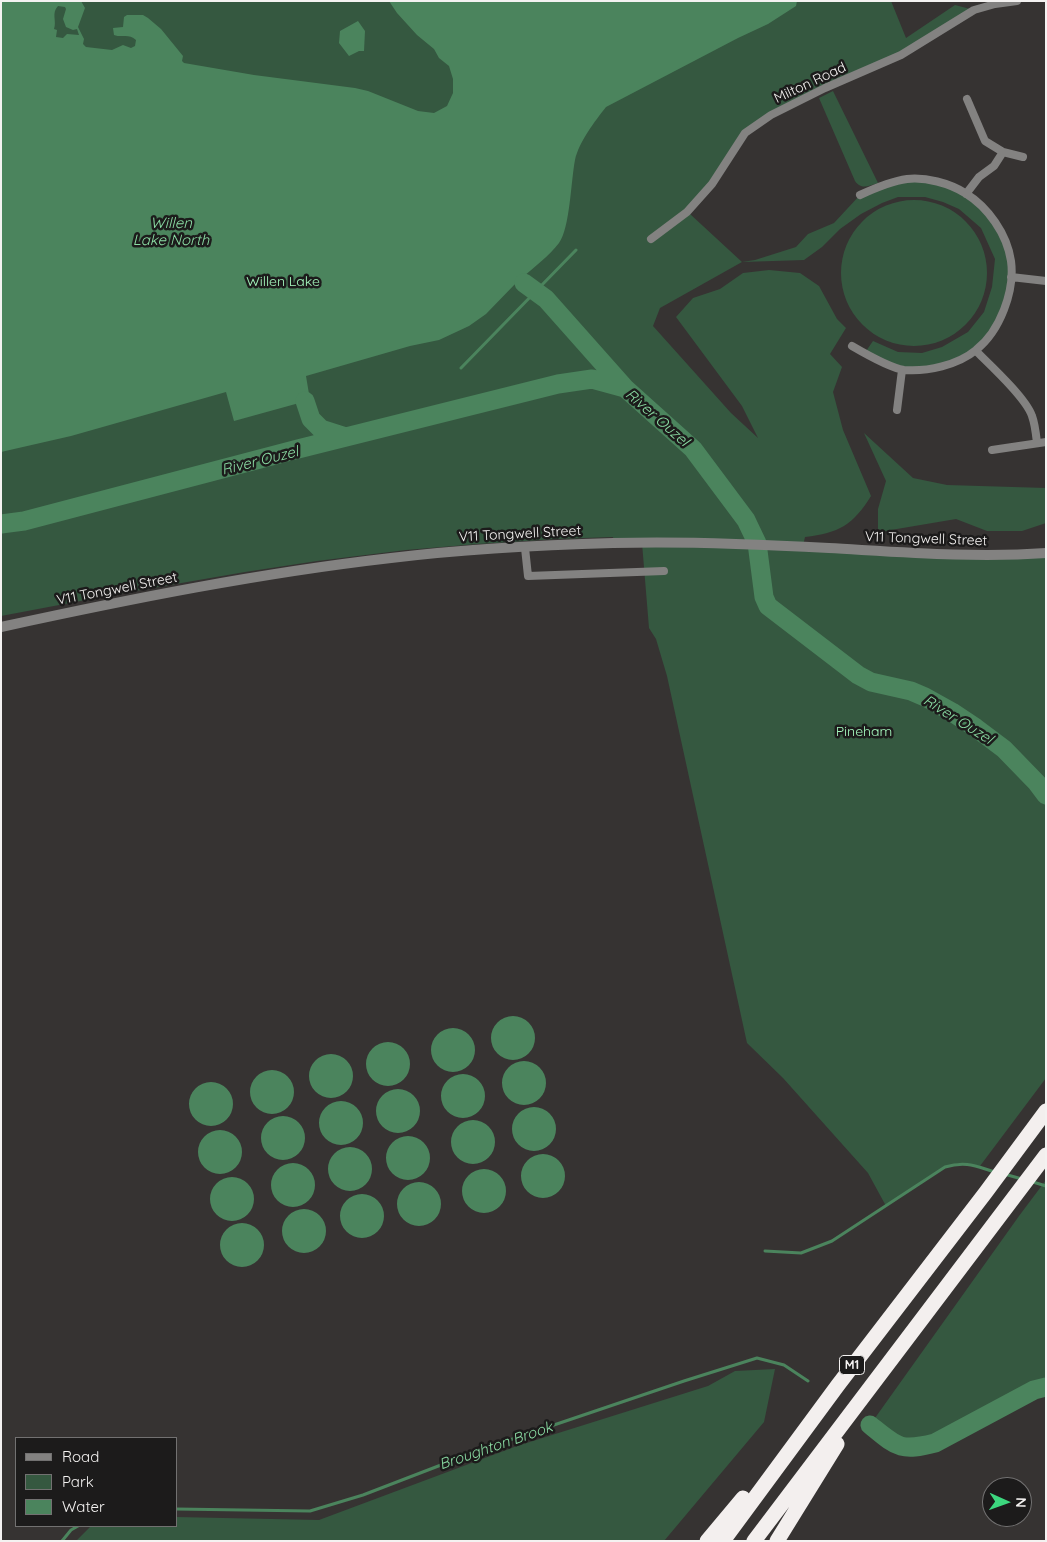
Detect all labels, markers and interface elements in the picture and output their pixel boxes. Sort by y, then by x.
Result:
street label: Milton Road [771,59,849,107]
water label: Willen Lake North [133,214,209,249]
park label: Willen Lake [246,274,320,290]
water label: River Ouzel [621,385,693,451]
water label: River Ouzel [220,443,300,479]
street label: V11 Tongwell Street [458,522,582,546]
street label: V11 Tongwell Street [864,528,988,550]
street label: V11 Tongwell Street [55,569,179,609]
water label: River Ouzel [920,692,996,748]
park label: Pineham [836,724,892,740]
road number: M1 [840,1356,864,1374]
water label: Broughton Brook [437,1418,555,1474]
legend [15,1437,178,1527]
text: Road [62,1447,99,1466]
text: Park [62,1472,94,1491]
north arrow [982,1477,1032,1527]
text: Water [62,1497,105,1516]
text: N [1012,1497,1030,1508]

